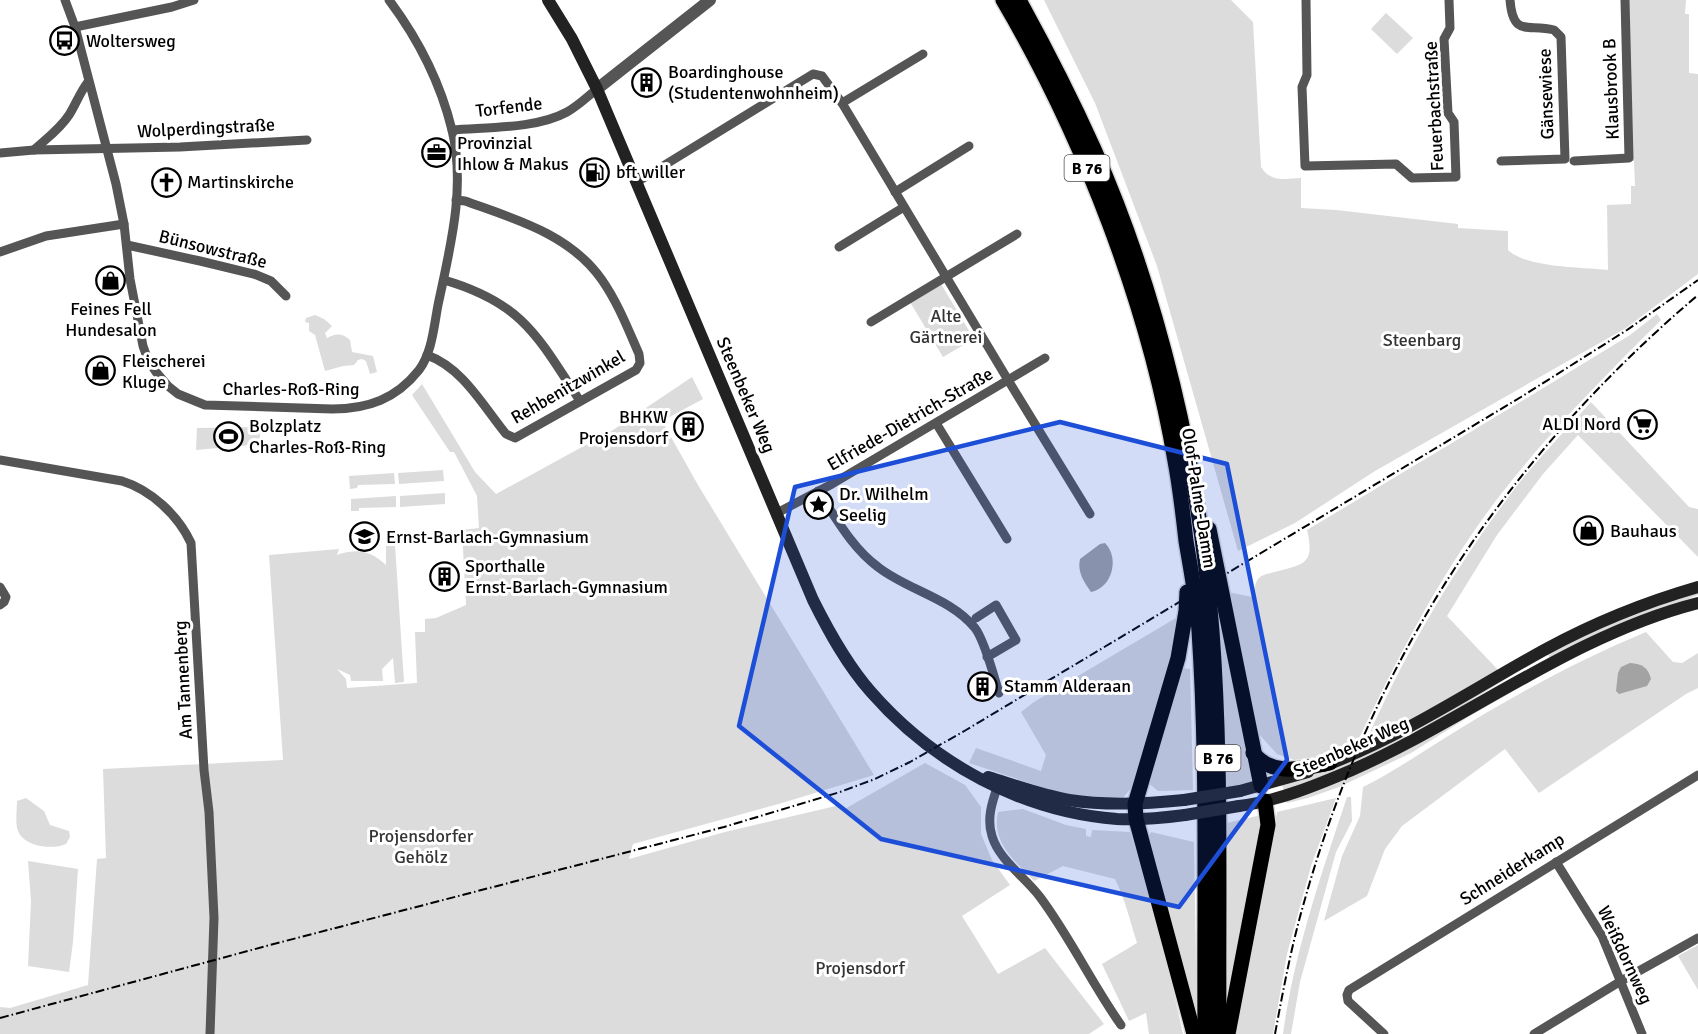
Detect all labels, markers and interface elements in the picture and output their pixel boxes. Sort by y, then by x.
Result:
bus stop icon: Woltersweg [49,25,81,57]
place label: Woltersweg [86,30,176,52]
street label: Klausbrook B [1598,38,1624,140]
street label: Feuerbachstraße [1420,40,1448,172]
street label: Gänsewiese [1533,48,1559,140]
place label: Boardinghouse (Studentenwohnheim) [668,61,839,104]
building icon: Boardinghouse (Studentenwohnheim) [631,66,663,98]
street label: Torfende [474,92,544,122]
street label: Wolperdingstraße [137,113,275,143]
place label: Provinzial Ihlow & Makus [457,132,569,175]
office icon: Provinzial Ihlow & Makus [420,137,452,169]
road number: B 76 [1064,155,1110,181]
fuel station icon: bft willer [579,156,611,188]
place label: bft willer [616,161,686,183]
church icon: Martinskirche [150,166,182,198]
place label: Martinskirche [187,171,294,193]
street label: Bünsowstraße [157,225,269,273]
shop icon: Feines Fell Hundesalon [95,264,127,296]
place label: Feines Fell Hundesalon [65,298,157,341]
park label: Alte Gärtnerei [910,305,983,348]
park label: Steenbarg [1383,329,1461,351]
street label: Steenbeker Weg [712,334,780,456]
street label: Rehbenitzwinkel [507,345,629,429]
place label: Fleischerei Kluge [122,350,206,393]
shop icon: Fleischerei Kluge [85,355,117,387]
street label: Elfriede-Dietrich-Straße [823,363,997,475]
street label: Charles-Roß-Ring [222,378,360,400]
place label: BHKW Projensdorf [579,406,669,449]
supermarket icon: ALDI Nord [1626,408,1658,440]
building icon: BHKW Projensdorf [673,411,705,443]
place label: ALDI Nord [1542,413,1621,435]
place label: Bolzplatz Charles-Roß-Ring [249,415,386,458]
sports icon: Bolzplatz Charles-Roß-Ring [212,420,244,452]
street label: Olof-Palme-Damm [1177,426,1221,570]
place label: Dr. Wilhelm Seelig [839,483,929,526]
place icon: Dr. Wilhelm Seelig [802,488,834,520]
shop icon: Bauhaus [1573,515,1605,547]
place label: Bauhaus [1610,520,1677,542]
school or university icon: Ernst-Barlach-Gymnasium [349,521,381,553]
place label: Ernst-Barlach-Gymnasium [386,526,589,548]
place label: Sporthalle Ernst-Barlach-Gymnasium [465,555,668,598]
building icon: Sporthalle Ernst-Barlach-Gymnasium [428,560,460,592]
street label: Am Tannenberg [169,620,197,740]
building icon: Stamm Alderaan [967,670,999,702]
place label: Stamm Alderaan [1004,675,1131,697]
street label: Steenbeker Weg [1290,712,1412,782]
road number: B 76 [1196,745,1240,771]
park label: Projensdorfer Gehölz [369,825,474,868]
street label: Schneiderkamp [1456,828,1568,910]
street label: Weißdornweg [1593,902,1657,1008]
park label: Projensdorf [815,957,906,979]

